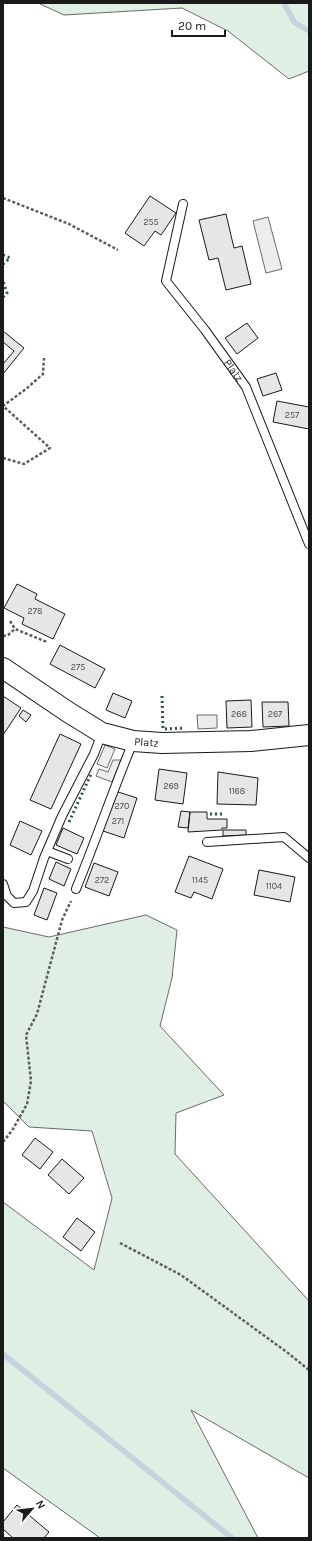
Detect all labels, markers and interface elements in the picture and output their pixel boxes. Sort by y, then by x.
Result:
scale bar [172,12,225,38]
text: 20 m [178,19,206,33]
house number: 255 [143,217,159,227]
street label: Platz [221,356,246,384]
house number: 257 [285,410,300,420]
house number: 278 [28,606,43,616]
house number: 275 [71,662,85,672]
house number: 268 [231,709,247,719]
house number: 267 [268,709,283,719]
street label: Platz [134,735,159,749]
house number: 269 [163,781,179,791]
house number: 1168 [229,786,246,796]
house number: 270 [115,801,129,811]
house number: 271 [112,816,124,826]
house number: 272 [95,875,109,885]
house number: 1145 [192,875,208,885]
house number: 1104 [266,881,282,891]
north arrow [12,1489,52,1529]
text: N [33,1498,48,1511]

